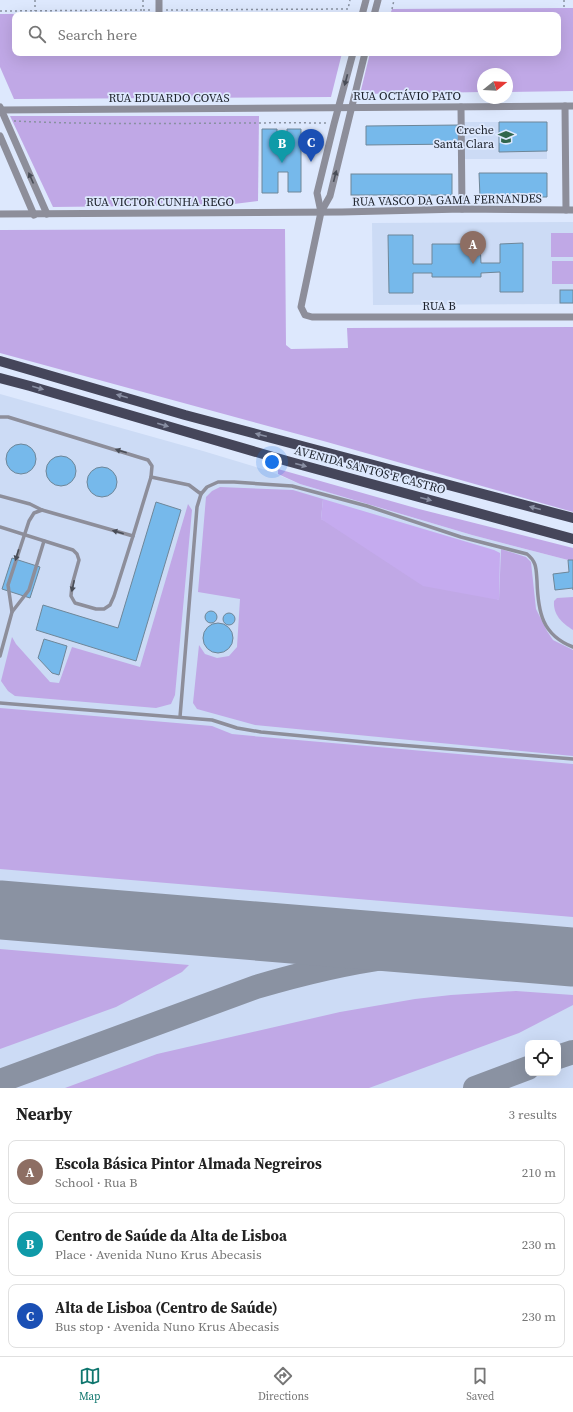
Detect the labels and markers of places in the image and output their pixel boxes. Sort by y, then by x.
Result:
place label: Creche Santa Clara [434,122,495,152]
school or university icon: Creche Santa Clara [497,128,515,146]
pin: C [298,129,324,162]
pin: B [269,130,295,163]
pin: A [460,231,486,264]

